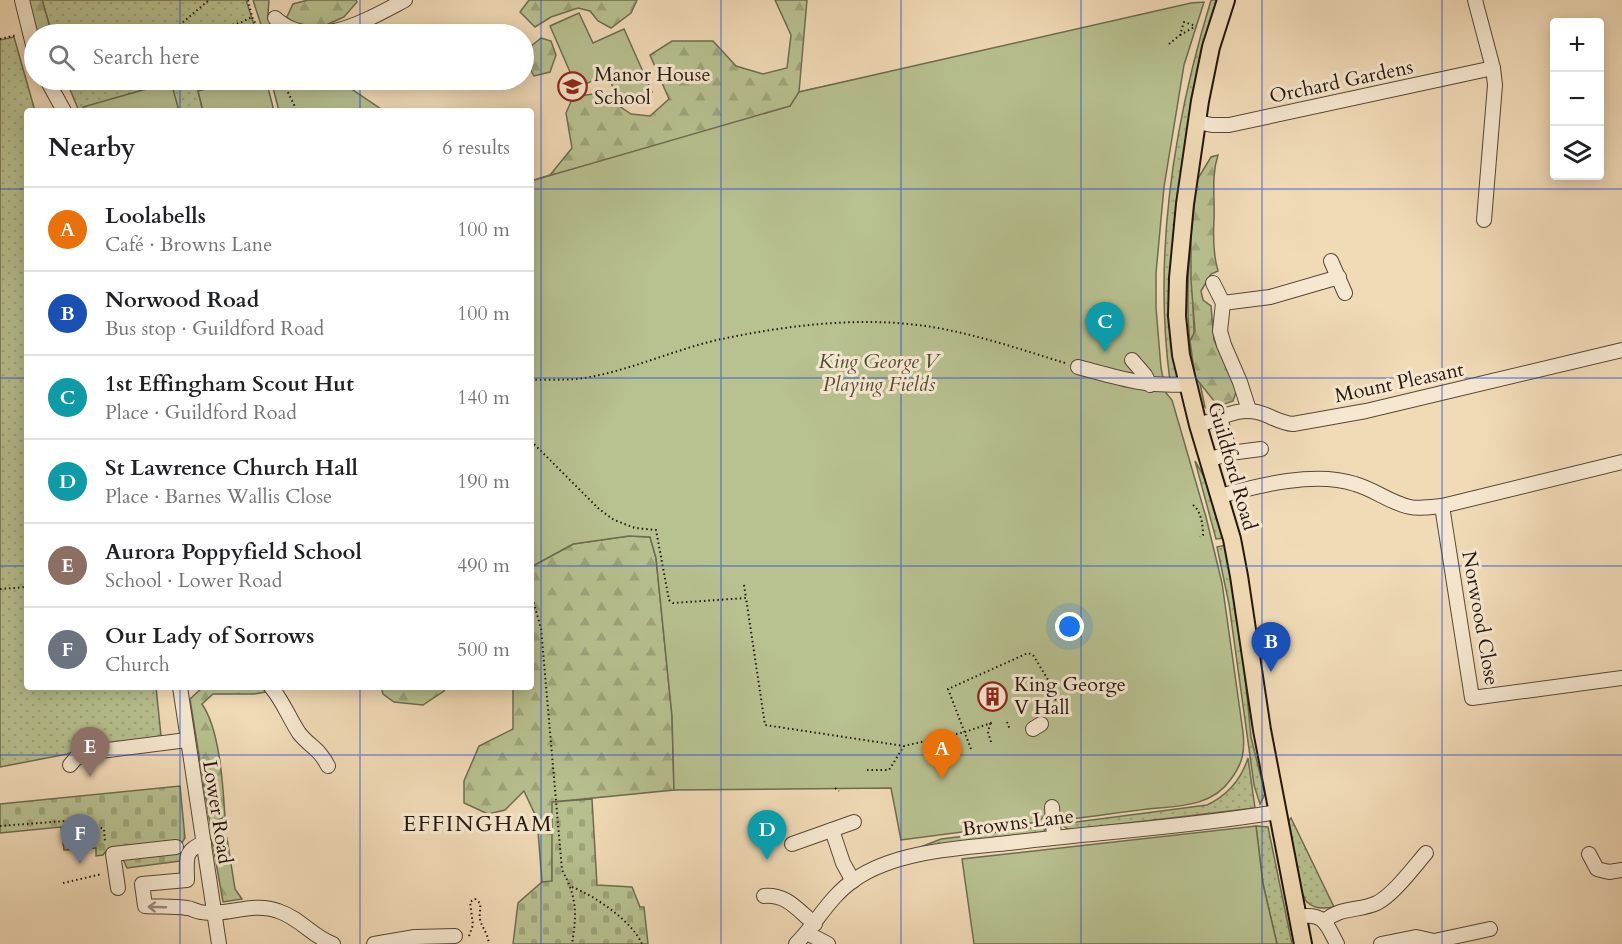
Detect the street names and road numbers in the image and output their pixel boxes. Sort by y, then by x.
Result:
street label: Orchard Gardens [1267,53,1415,110]
street label: Mount Pleasant [1332,355,1467,409]
street label: Guildford Road [1201,399,1264,534]
street label: Norwood Close [1455,549,1506,687]
street label: Lower Road [196,758,239,866]
street label: Browns Lane [961,802,1075,843]

